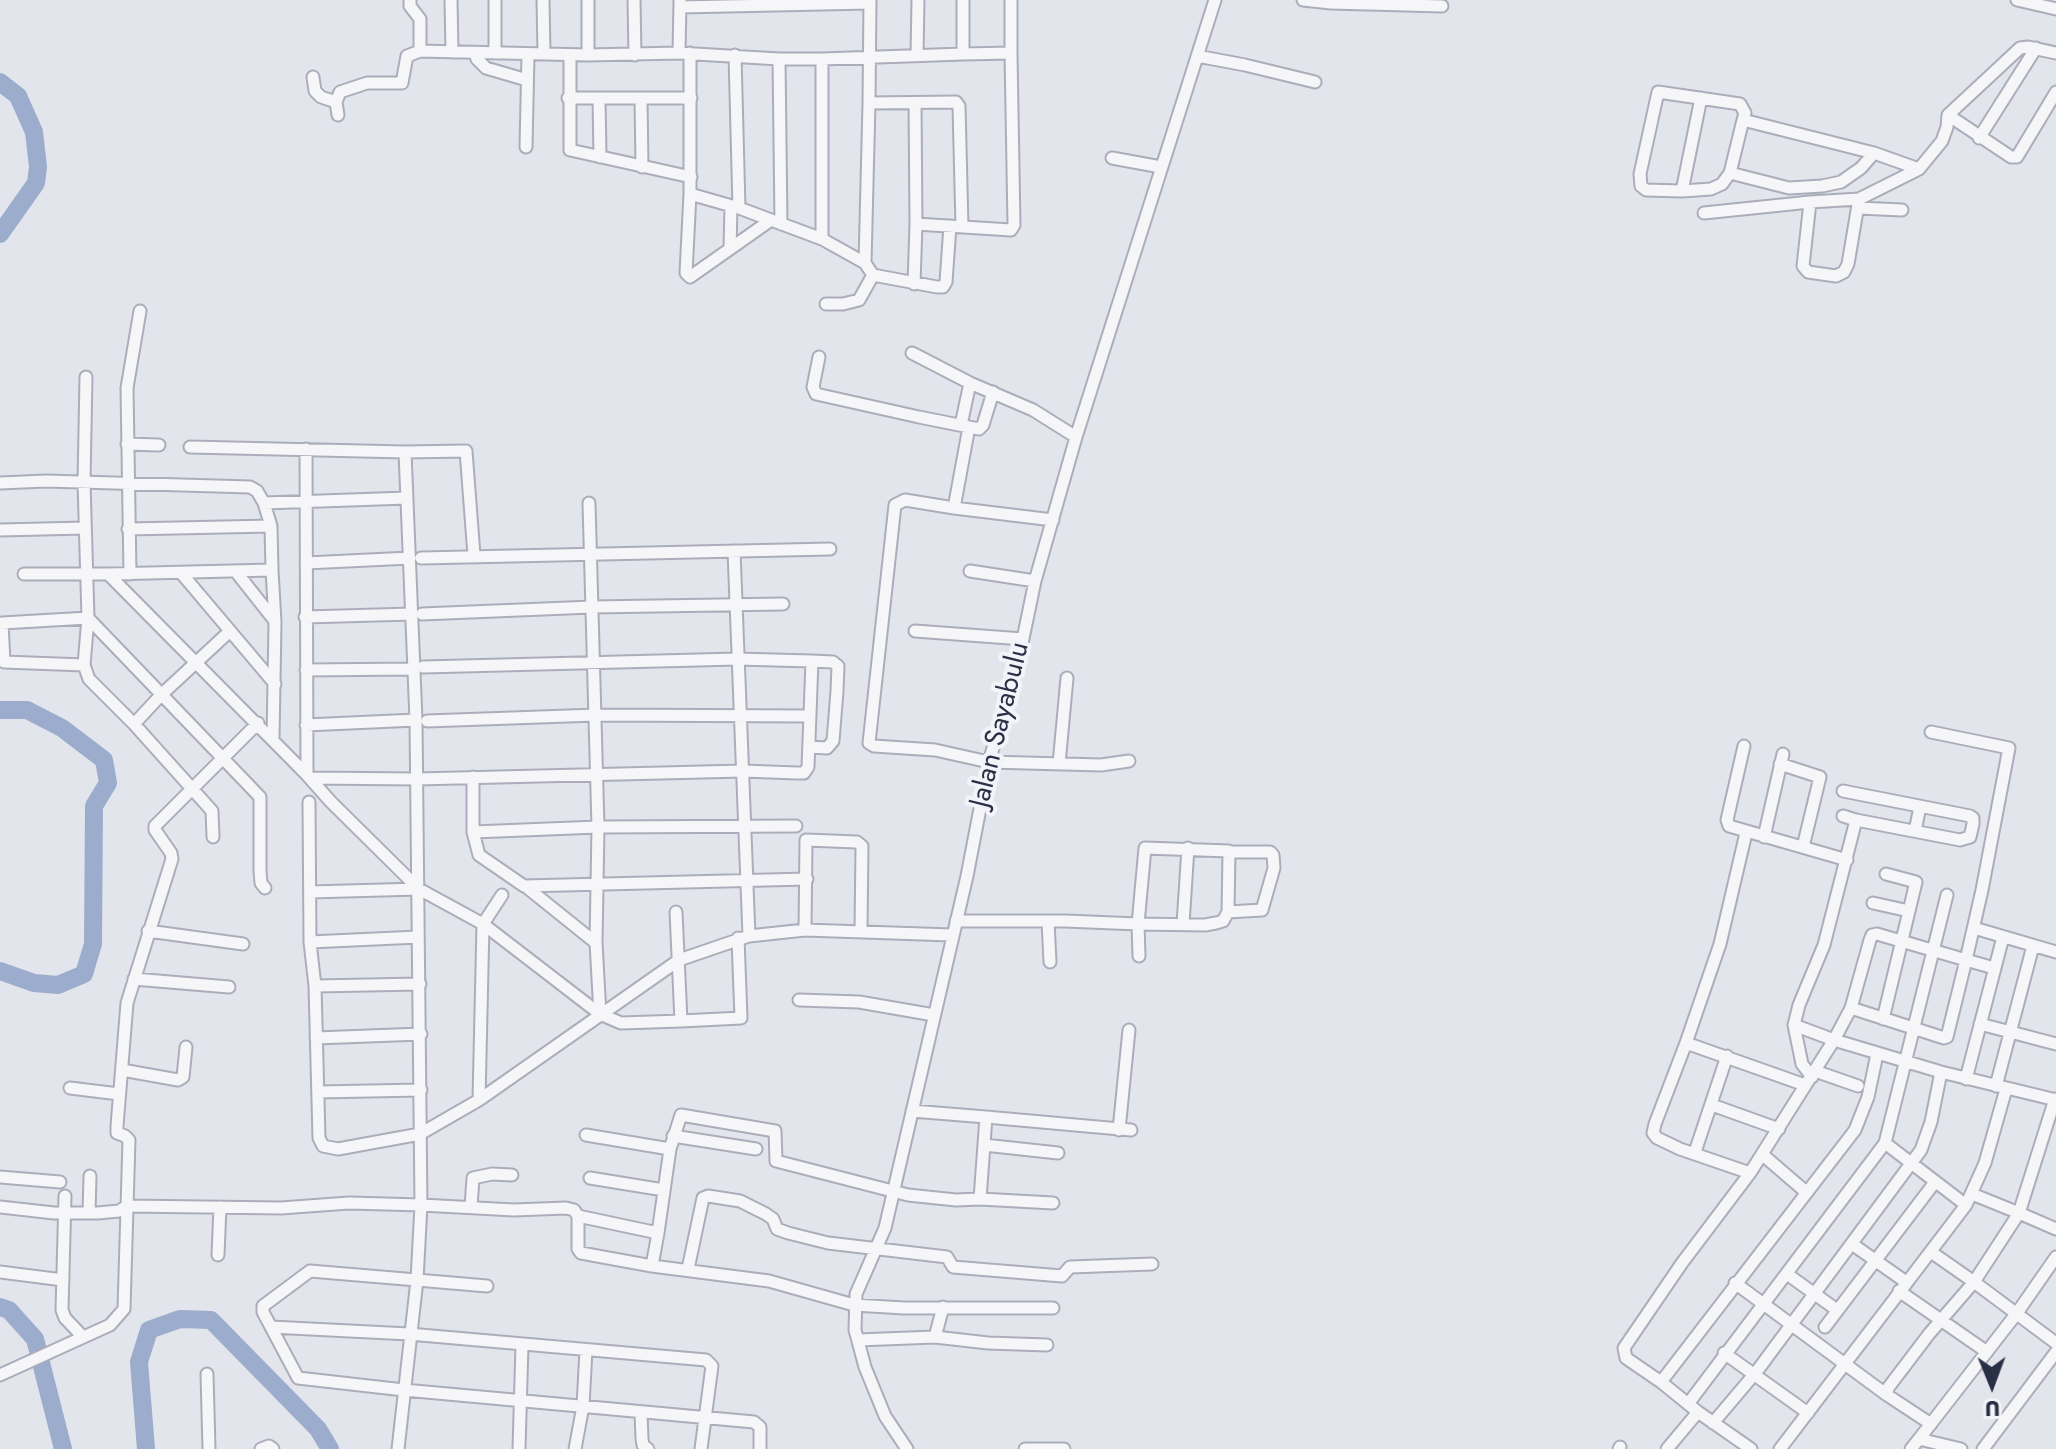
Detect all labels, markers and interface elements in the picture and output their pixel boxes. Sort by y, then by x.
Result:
street label: Jalan Sayabulu [964,639,1038,811]
north arrow [1952,1345,2032,1425]
text: U [1984,1393,2000,1425]

